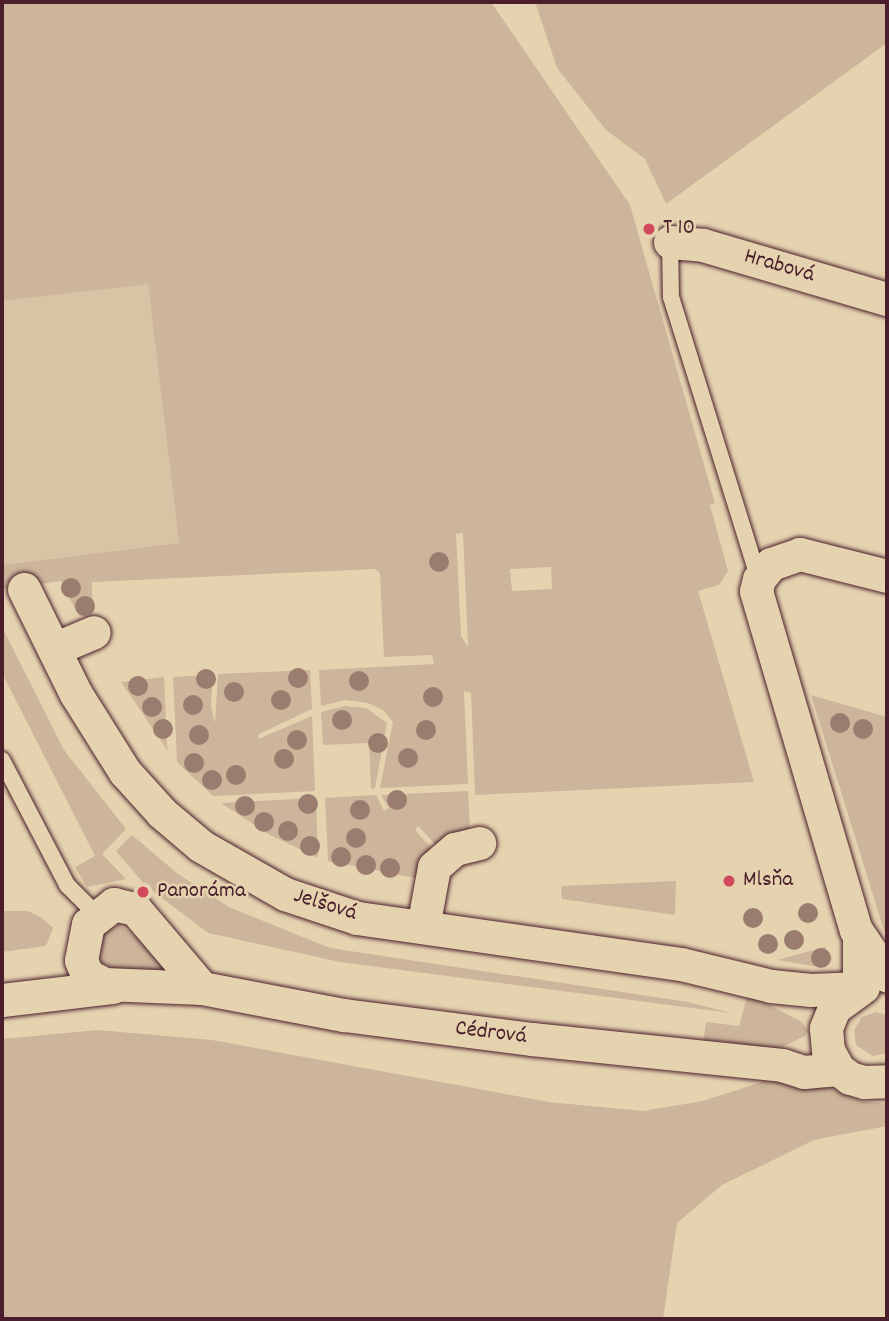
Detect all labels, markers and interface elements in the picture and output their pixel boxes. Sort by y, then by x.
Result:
place label: T 10 [663,215,695,243]
marker: T 10 [641,221,657,237]
street label: Hrabová [740,244,818,290]
place label: Mlsňa [743,867,793,895]
marker: Mlsňa [721,873,737,889]
place label: Panoráma [157,878,246,906]
street label: Jelšová [290,883,360,929]
marker: Panoráma [135,884,151,900]
street label: Cédrová [454,1016,528,1052]

